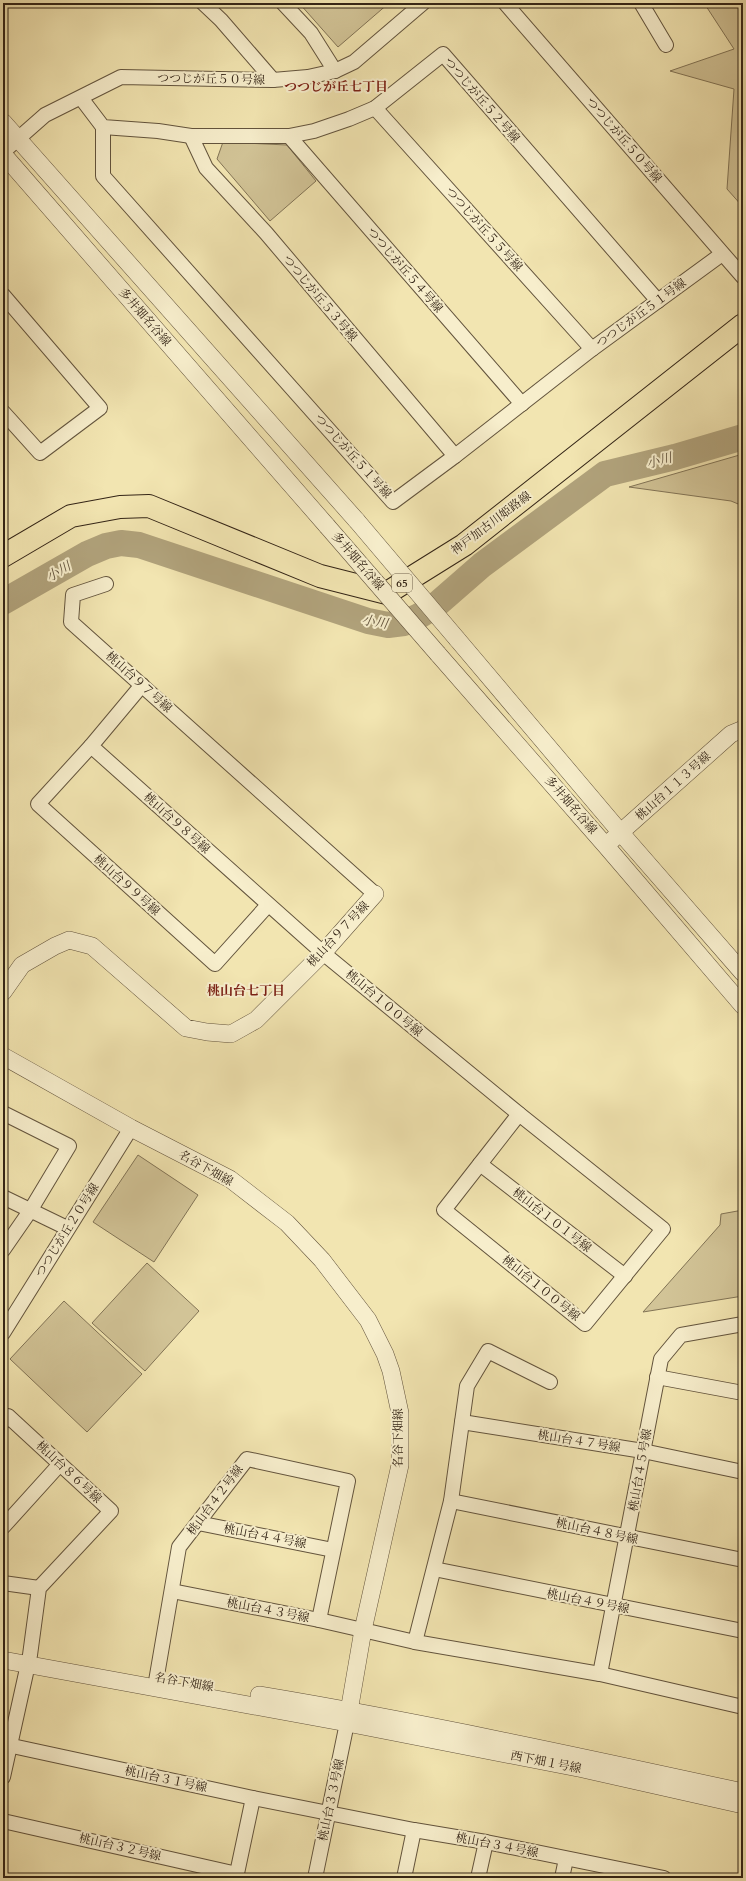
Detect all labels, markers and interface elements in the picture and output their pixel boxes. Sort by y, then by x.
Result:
street label: つつじが丘５２号線 [441,54,523,146]
street label: つつじが丘５０号線 [157,70,265,88]
district label: つつじが丘七丁目 [284,78,388,96]
street label: つつじが丘５０号線 [583,94,665,186]
street label: つつじが丘５５号線 [442,184,526,274]
street label: つつじが丘５４号線 [364,224,446,316]
street label: つつじが丘５３号線 [279,251,361,345]
street label: つつじが丘５１号線 [593,275,689,351]
street label: 多井畑名谷線 [115,285,175,349]
street label: つつじが丘５１号線 [311,411,395,501]
water label: 小川 [644,448,676,473]
street label: 神戸加古川姫路線 [448,488,534,558]
street label: 多井畑名谷線 [328,529,388,593]
water label: 小川 [43,557,76,586]
road number: 65 [392,574,412,592]
water label: 小川 [360,611,391,633]
street label: 桃山台９７号線 [102,648,176,716]
street label: 桃山台１１３号線 [632,748,714,824]
street label: 多井畑名谷線 [541,773,601,837]
street label: 桃山台９８号線 [140,789,214,857]
street label: 桃山台９９号線 [90,851,164,919]
street label: 桃山台９７号線 [303,898,373,970]
street label: 桃山台１００号線 [342,966,426,1040]
district label: 桃山台七丁目 [207,982,285,1000]
street label: 名谷下畑線 [176,1146,236,1190]
street label: つつじが丘２０号線 [32,1180,102,1280]
street label: 桃山台１０１号線 [509,1184,595,1256]
street label: 桃山台１００号線 [499,1252,583,1324]
street label: 名谷下畑線 [390,1408,406,1468]
street label: 桃山台４７号線 [536,1427,622,1455]
street label: 桃山台４５号線 [625,1427,655,1513]
street label: 桃山台８６号線 [33,1437,105,1507]
street label: 桃山台４２号線 [183,1462,247,1538]
street label: 桃山台４８号線 [554,1514,640,1548]
street label: 桃山台４４号線 [222,1520,308,1552]
street label: 桃山台４９号線 [545,1585,631,1617]
street label: 桃山台４３号線 [225,1594,311,1626]
street label: 名谷下畑線 [153,1669,215,1695]
street label: 西下畑１号線 [509,1747,583,1777]
street label: 桃山台３３号線 [314,1757,348,1843]
street label: 桃山台３１号線 [123,1762,209,1796]
street label: 桃山台３４号線 [454,1829,540,1861]
street label: 桃山台３２号線 [77,1830,163,1864]

